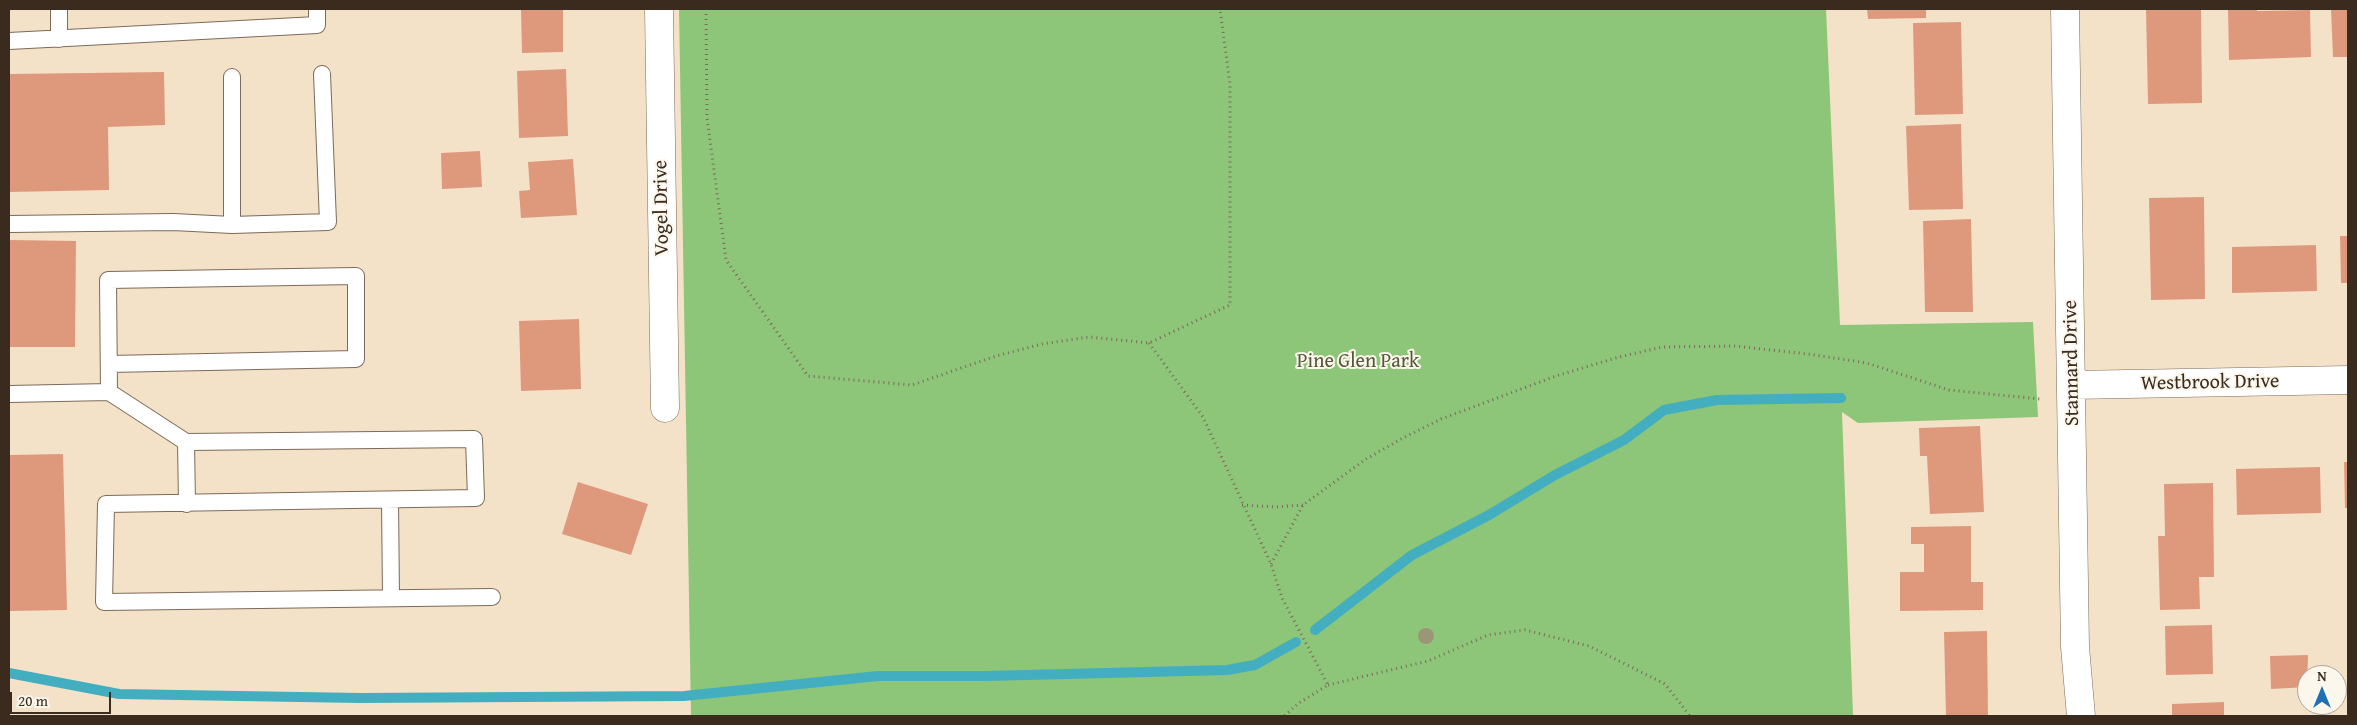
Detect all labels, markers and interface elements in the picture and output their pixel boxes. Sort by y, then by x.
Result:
street label: Vogel Drive [649,160,675,256]
street label: Stannard Drive [2059,300,2085,426]
park label: Pine Glen Park [1297,350,1419,374]
street label: Westbrook Drive [2140,370,2280,396]
north arrow [2297,665,2347,715]
text: N [2317,666,2327,686]
scale bar [12,682,114,714]
text: 20 m [18,690,48,711]

